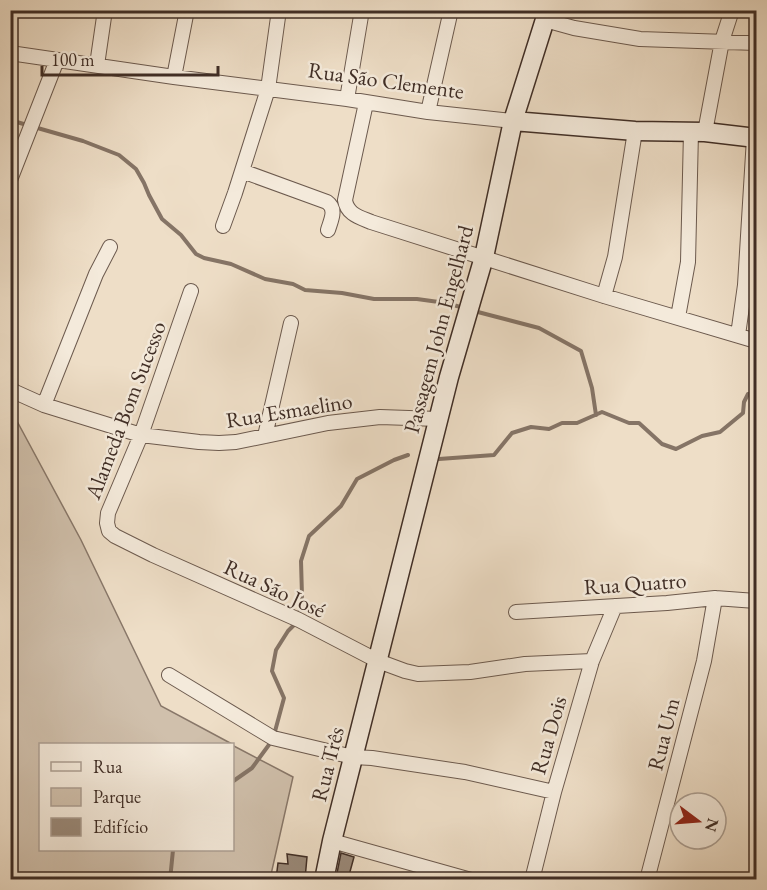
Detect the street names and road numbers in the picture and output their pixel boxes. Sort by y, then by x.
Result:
street label: Rua São Clemente [306,55,466,106]
street label: Passagem John Engelhard [397,221,480,436]
street label: Alameda Bom Sucesso [78,317,173,504]
street label: Rua Esmaelino [224,386,354,435]
street label: Rua São José [219,552,331,625]
street label: Rua Quatro [583,565,687,602]
street label: Rua Dois [523,692,574,778]
street label: Rua Um [640,695,686,773]
street label: Rua Três [304,724,351,805]

